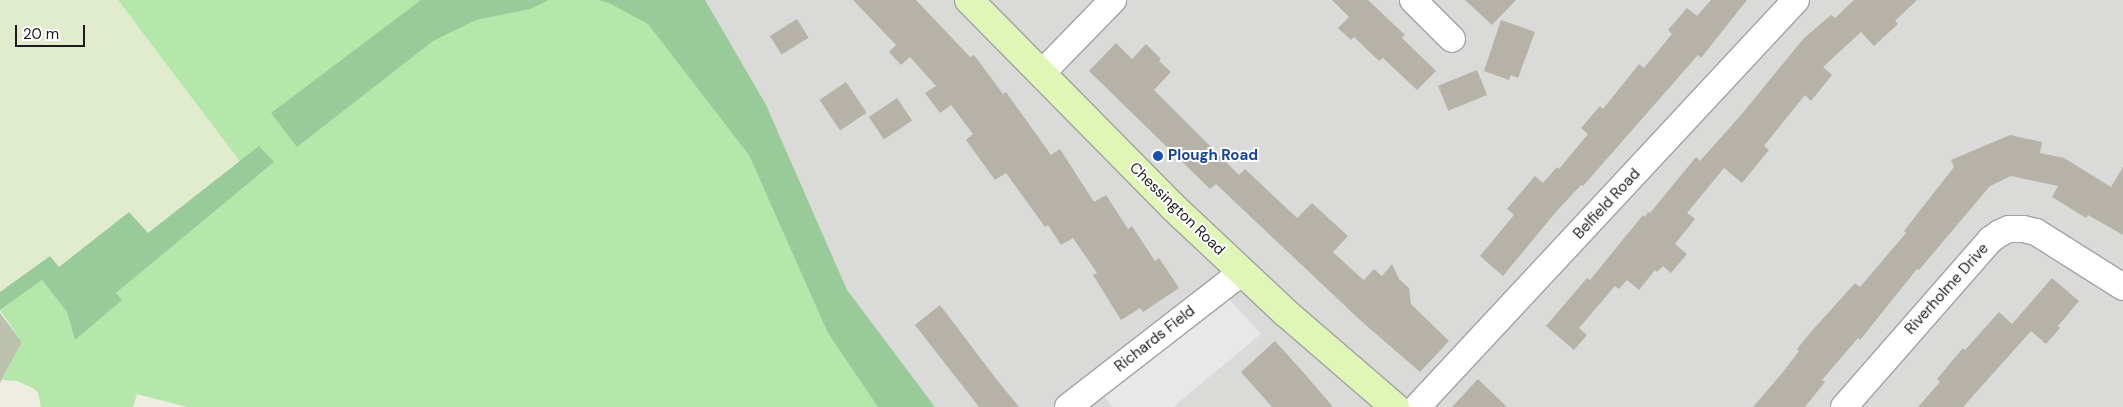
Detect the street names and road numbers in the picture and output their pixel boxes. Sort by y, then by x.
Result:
street label: Chessington Road [1126,159,1228,259]
street label: Belfield Road [1570,165,1644,243]
street label: Riverholme Drive [1901,240,1993,338]
street label: Richards Field [1111,302,1199,376]

